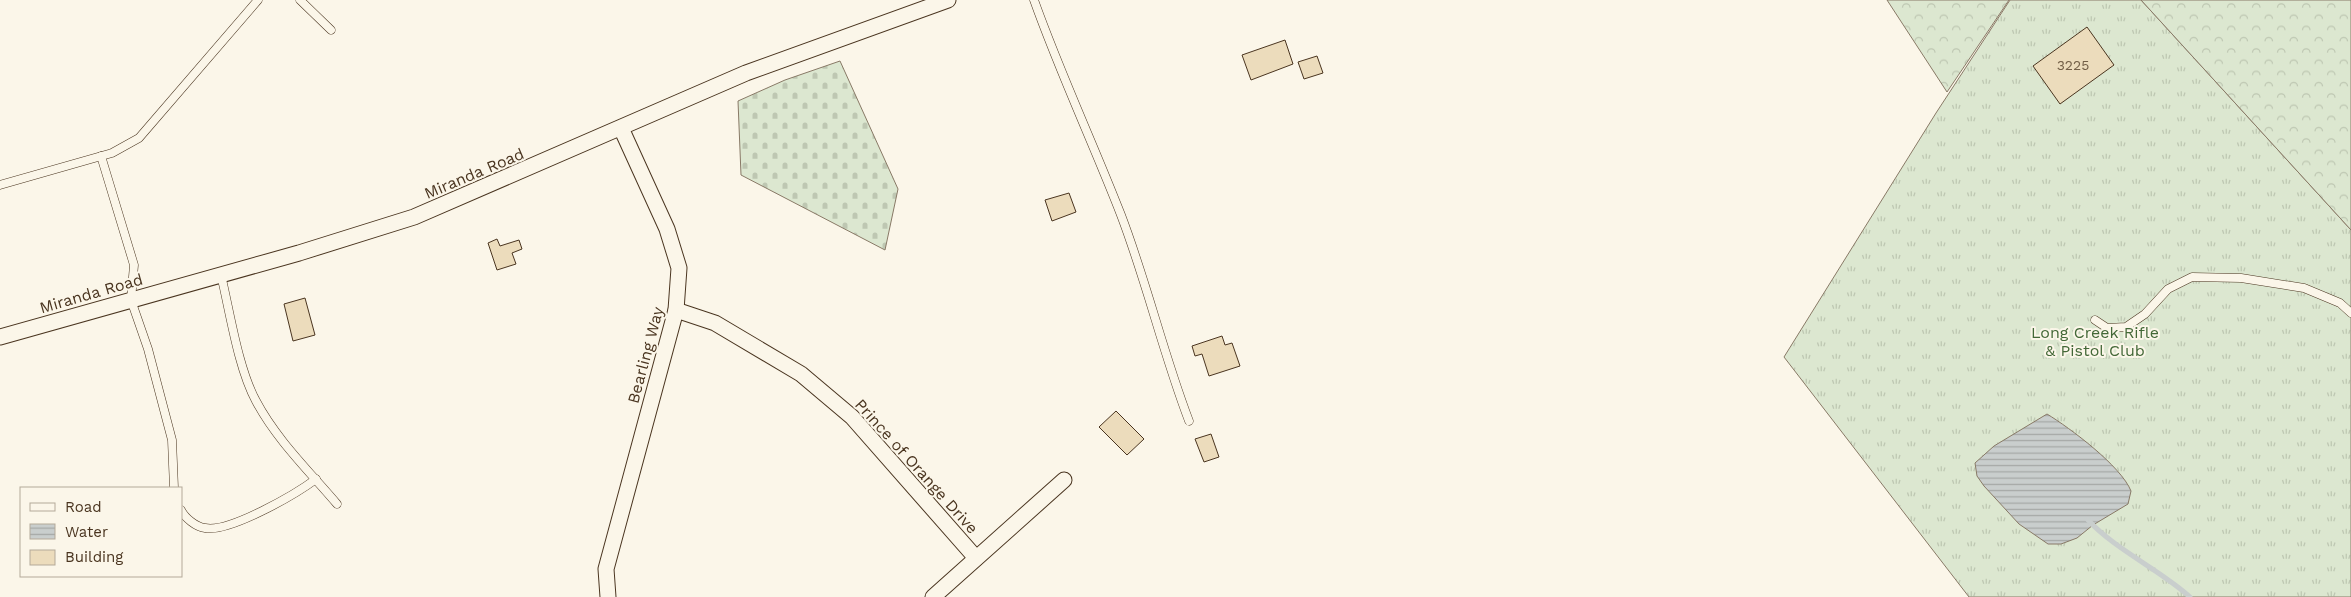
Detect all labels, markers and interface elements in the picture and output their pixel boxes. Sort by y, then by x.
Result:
house number: 3225 [2057,57,2089,73]
street label: Miranda Road [422,144,527,203]
street label: Miranda Road [37,270,145,317]
street label: Bearling Way [623,304,668,406]
park label: Long Creek Rifle & Pistol Club [2031,323,2159,360]
street label: Prince of Orange Drive [851,395,982,538]
legend [20,487,182,577]
text: Road [65,498,102,516]
text: Water [65,523,108,541]
text: Building [65,548,123,566]

